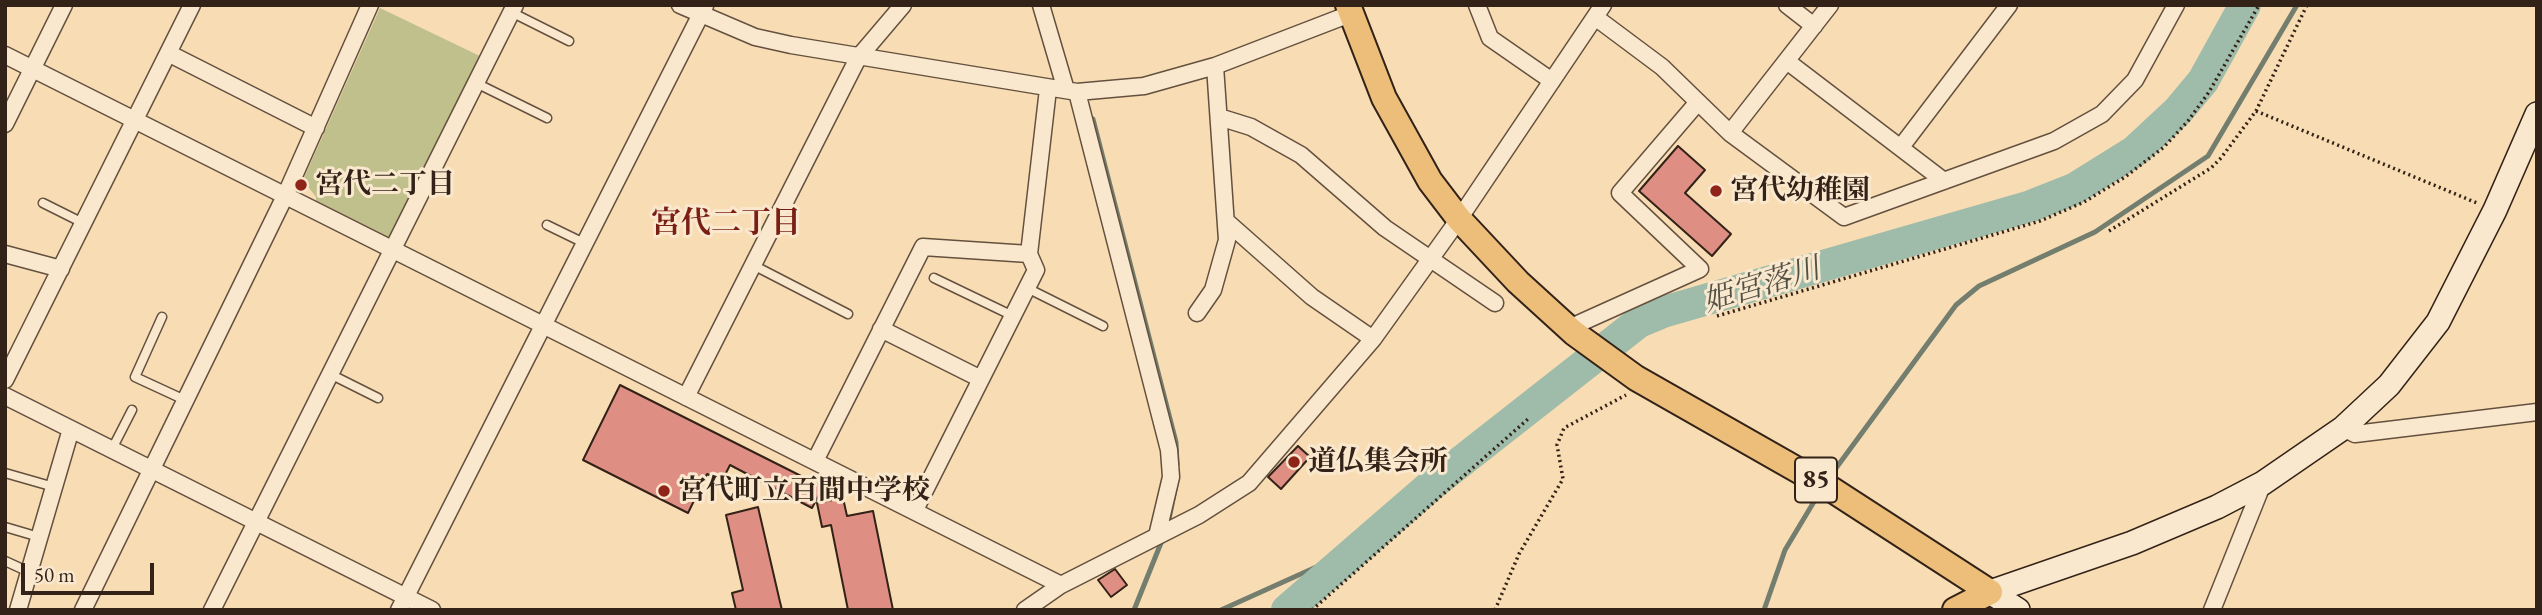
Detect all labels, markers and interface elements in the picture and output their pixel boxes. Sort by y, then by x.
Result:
place label: 宮代二丁目 [315,168,455,202]
place label: 宮代幼稚園 [1730,174,1870,208]
marker: 宮代二丁目 [293,177,309,193]
marker: 宮代幼稚園 [1708,183,1724,199]
district label: 宮代二丁目 [651,206,801,242]
water label: 姫宮落川 [1699,251,1825,321]
place label: 道仏集会所 [1308,445,1448,479]
marker: 道仏集会所 [1286,454,1302,470]
road number: 85 [1795,458,1837,502]
place label: 宮代町立百間中学校 [678,474,930,508]
marker: 宮代町立百間中学校 [656,483,672,499]
scale bar [24,548,158,592]
text: 50 m [34,561,75,588]

